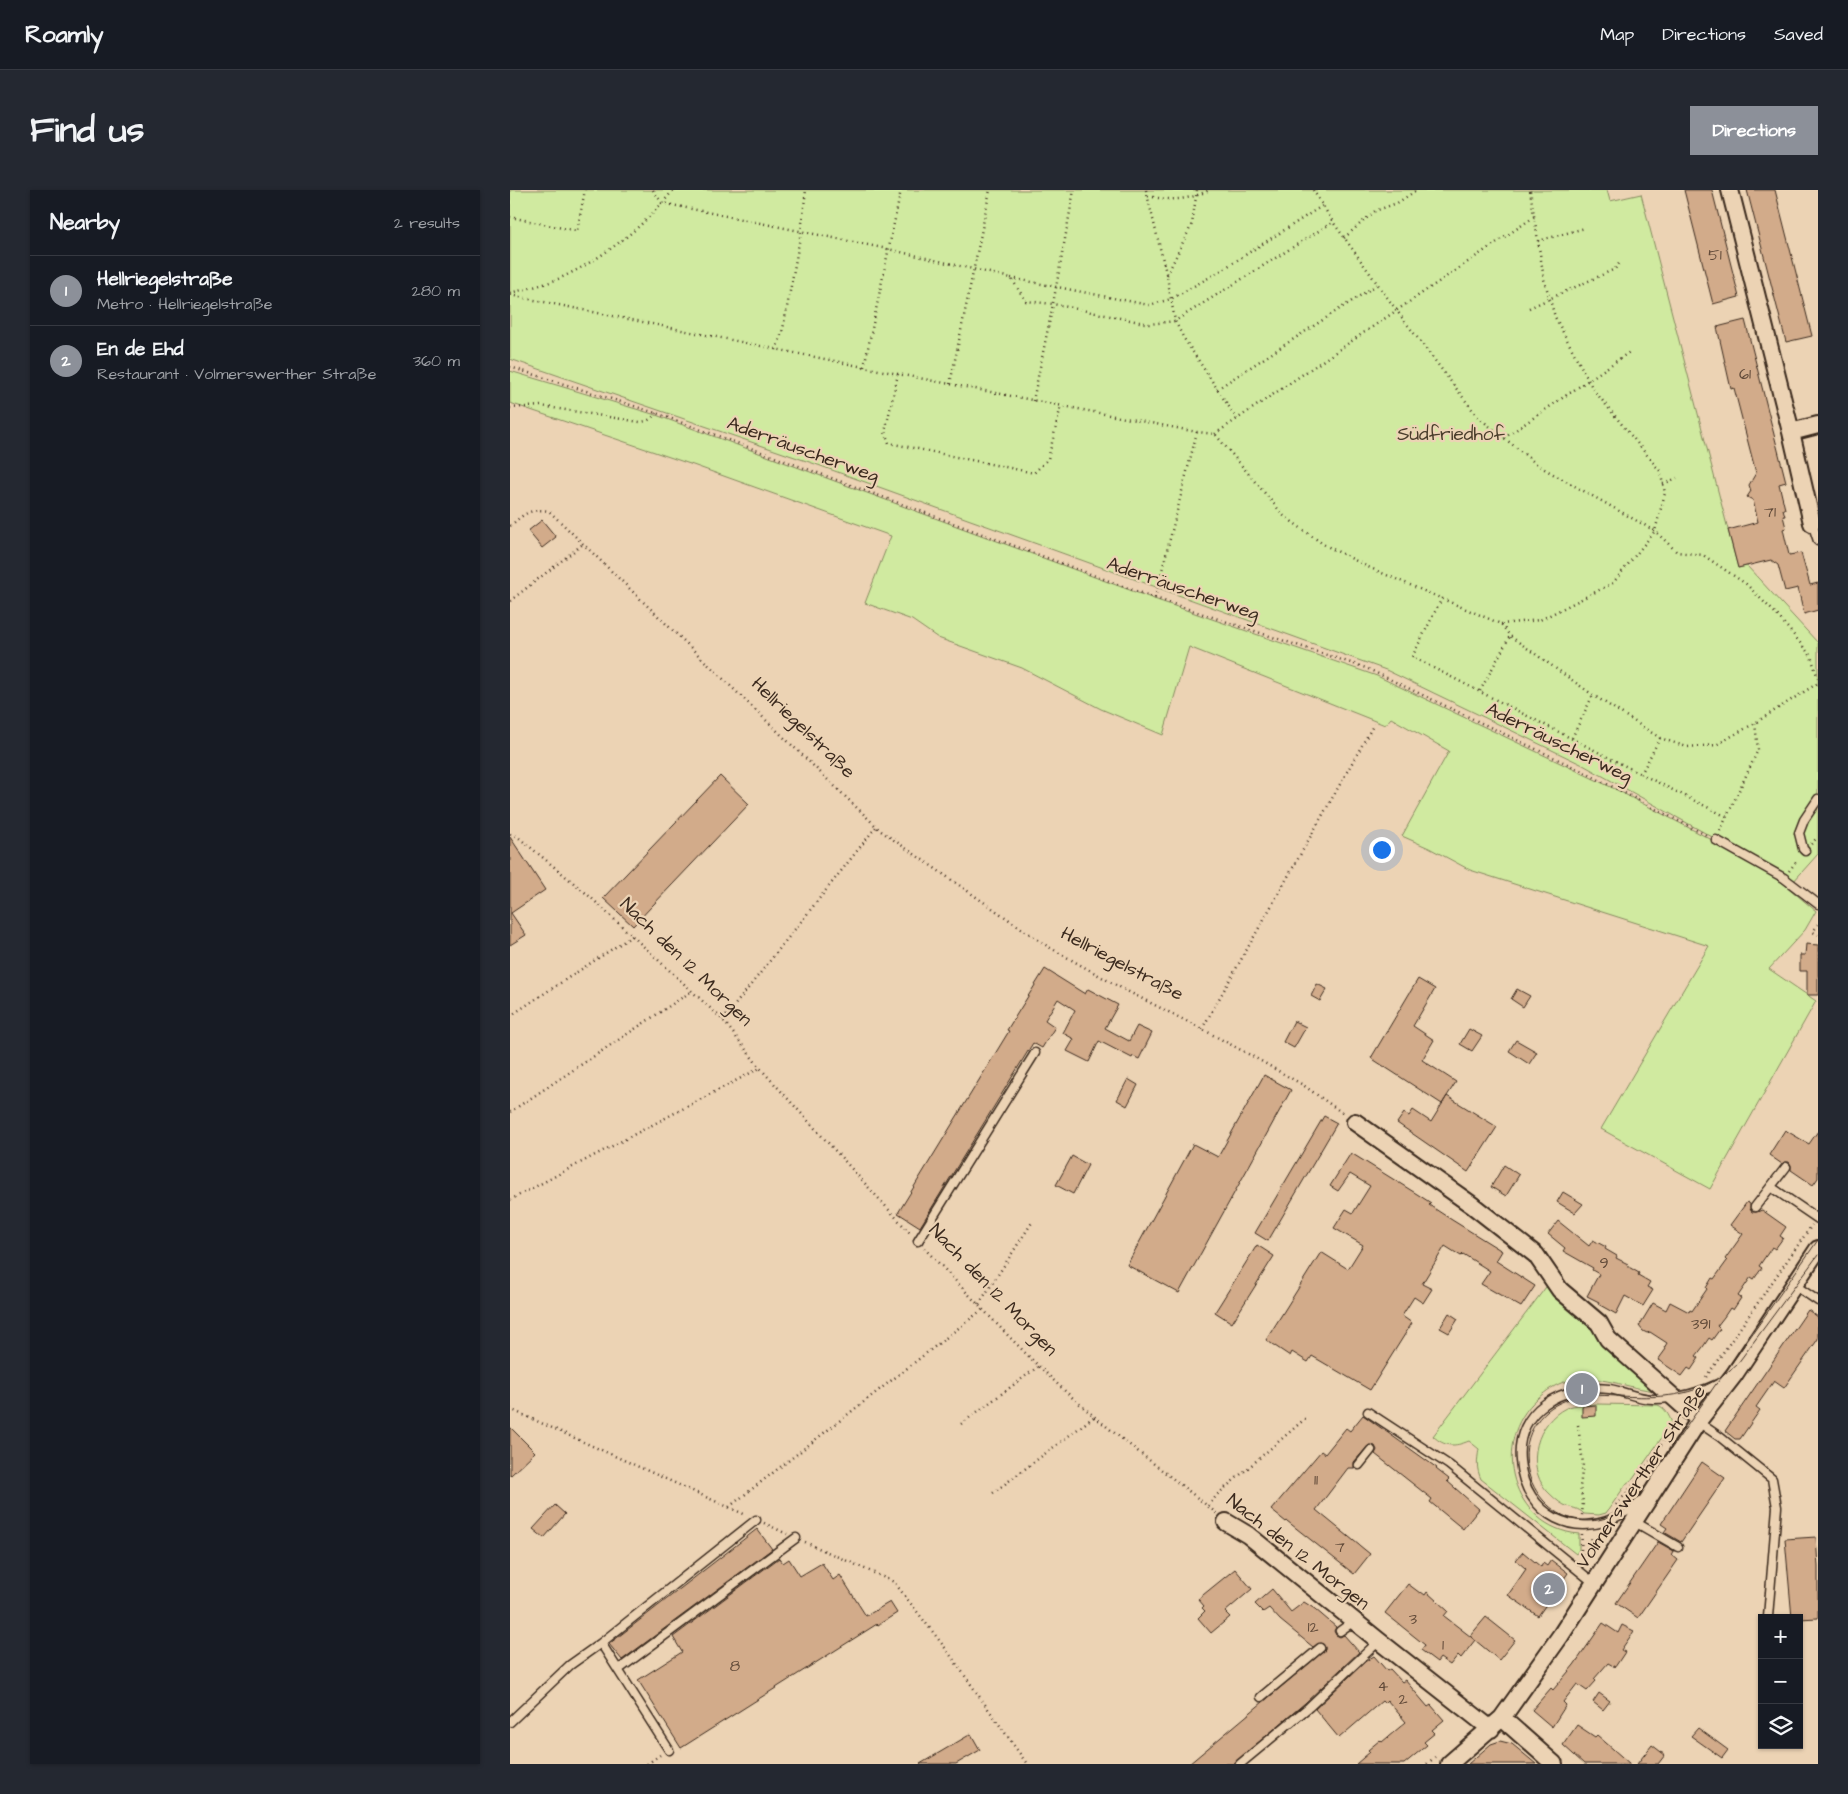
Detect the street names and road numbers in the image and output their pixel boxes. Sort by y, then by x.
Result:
street label: Aderräuscherweg [723,410,883,491]
street label: Aderräuscherweg [1103,550,1263,629]
street label: Hellriegelstraße [744,671,861,786]
street label: Aderräuscherweg [1481,696,1637,791]
street label: Nach den 12 Morgen [613,891,758,1033]
street label: Hellriegelstraße [1055,920,1188,1009]
street label: Nach den 12 Morgen [922,1218,1064,1363]
street label: Volmerswerther Straße [1569,1380,1713,1574]
street label: Nach den 12 Morgen [1220,1487,1375,1617]

